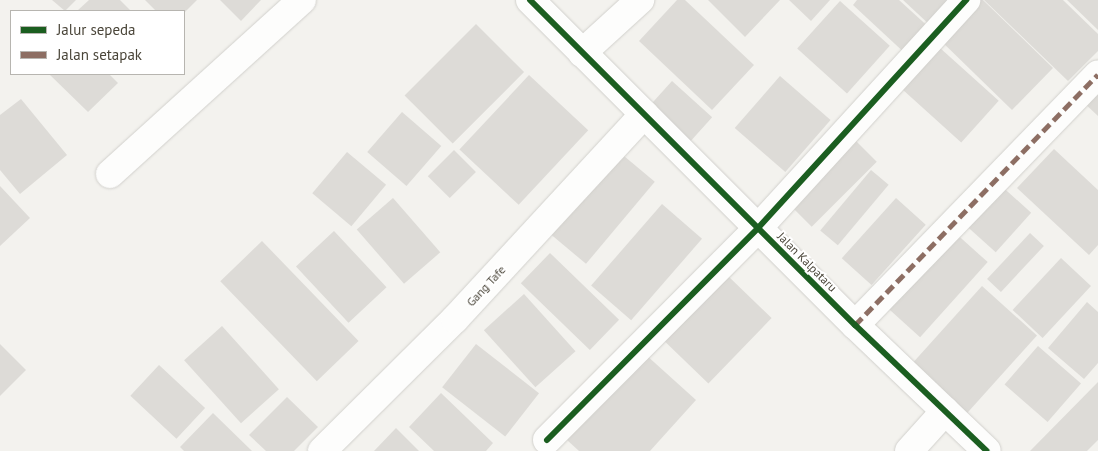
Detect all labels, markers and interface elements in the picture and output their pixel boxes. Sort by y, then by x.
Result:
legend [10,10,185,75]
text: Jalur sepeda [57,20,136,39]
text: Jalan setapak [57,45,142,64]
street label: Jalan Kalpataru [774,229,840,295]
street label: Gang Tafe [463,263,509,309]

